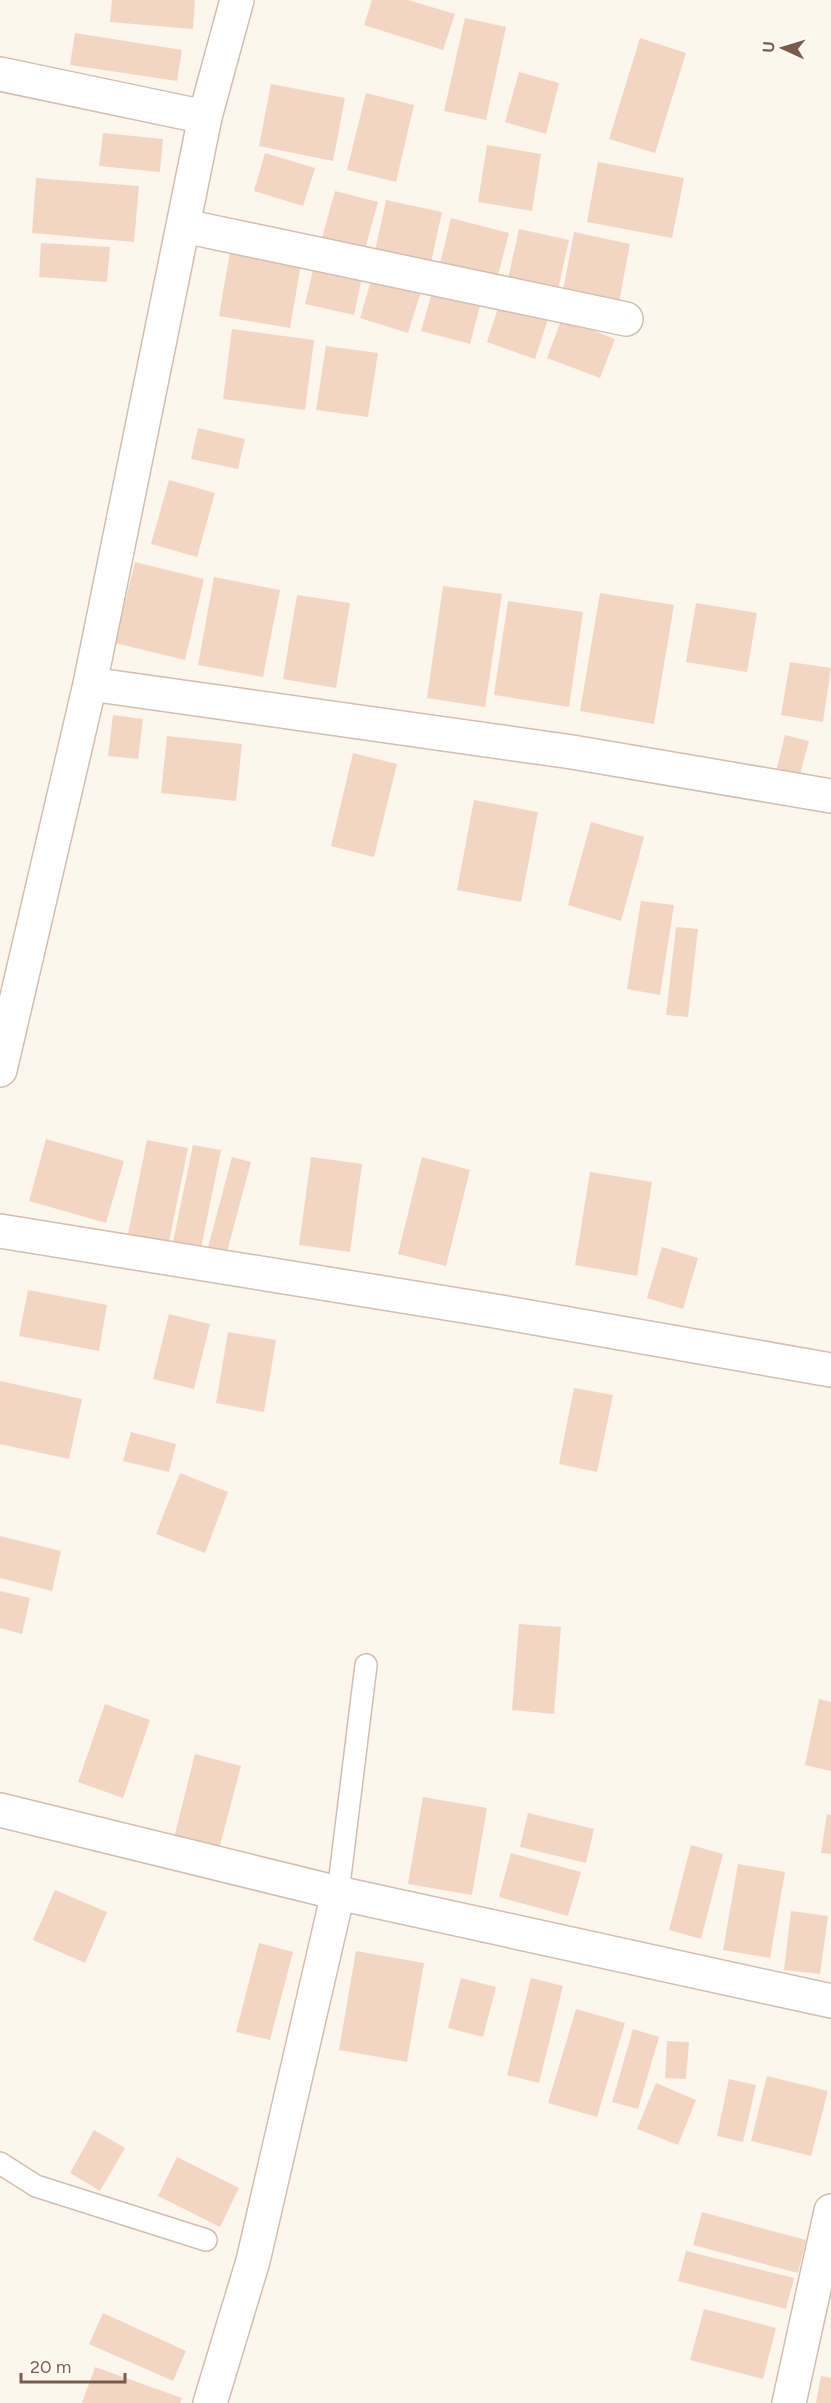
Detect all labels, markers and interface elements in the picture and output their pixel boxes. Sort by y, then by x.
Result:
north arrow [753,18,813,78]
text: U [759,41,778,53]
scale bar [21,2346,124,2384]
text: 20 m [30,2356,71,2378]

